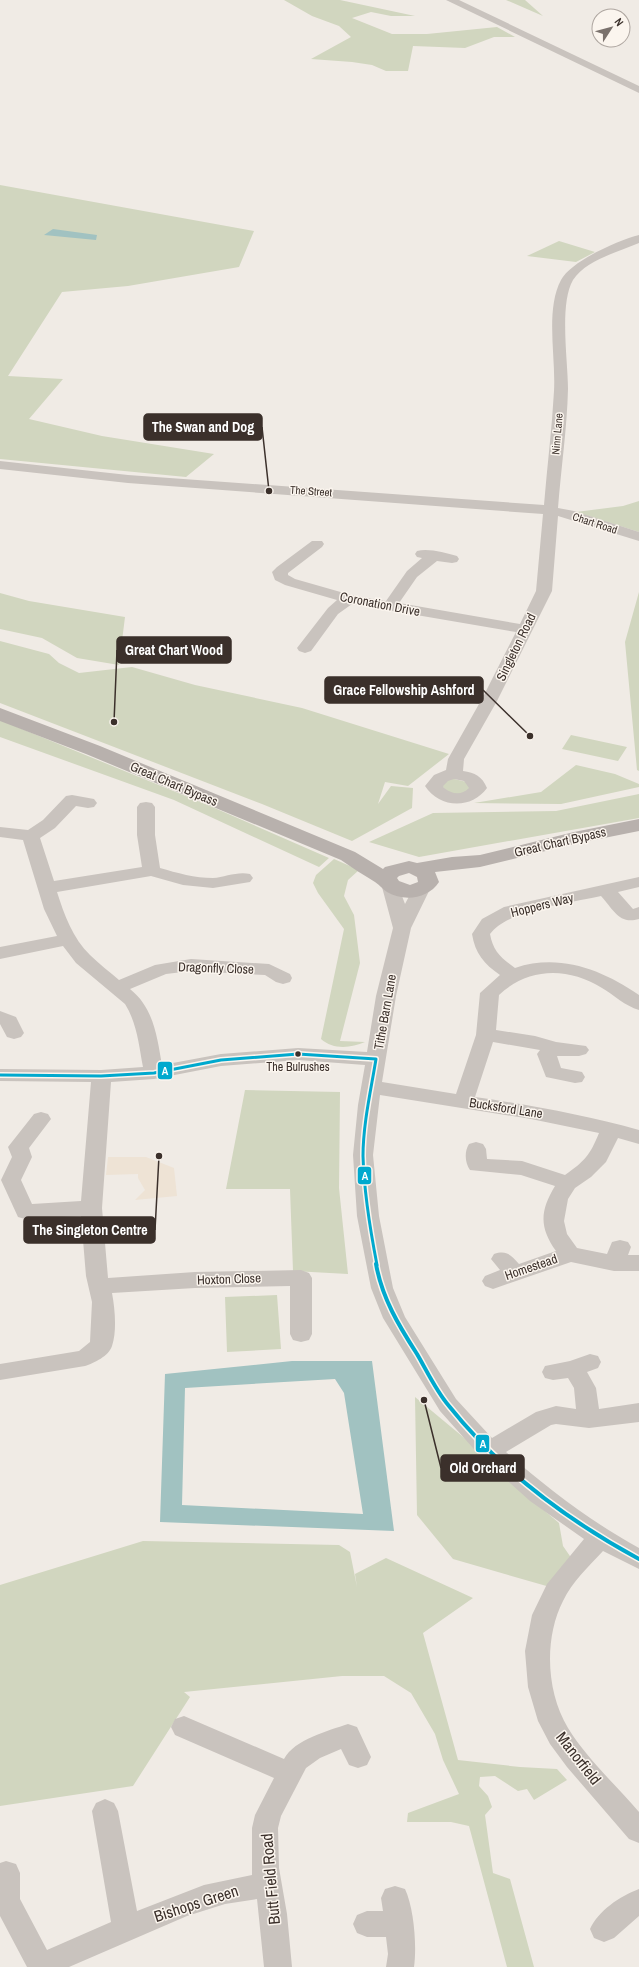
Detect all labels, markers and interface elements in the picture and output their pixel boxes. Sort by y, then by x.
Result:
north arrow [591,8,631,48]
text: N [612,15,627,29]
street label: Ninn Lane [548,413,566,455]
callout: The Swan and Dog [144,414,262,440]
text: The Swan and Dog [152,418,254,436]
street label: The Street [290,483,333,499]
street label: Chart Road [571,509,619,537]
street label: Coronation Drive [339,588,422,620]
street label: Singleton Road [492,610,540,684]
callout: Great Chart Wood [117,637,231,663]
text: Great Chart Wood [125,641,223,659]
callout: Grace Fellowship Ashford [325,677,483,703]
text: Grace Fellowship Ashford [333,681,475,699]
street label: Great Chart Bypass [128,758,220,810]
street label: Great Chart Bypass [512,823,608,861]
street label: Hoppers Way [509,889,576,921]
street label: Dragonfly Close [178,958,254,978]
street label: Tithe Barn Lane [370,973,400,1051]
marker: The Bulrushes [293,1049,303,1059]
place label: The Bulrushes [266,1059,330,1075]
line badge: A [157,1061,173,1080]
text: A [162,1064,169,1078]
street label: Bucksford Lane [468,1094,544,1122]
line badge: A [357,1166,372,1185]
text: A [362,1169,369,1183]
callout: The Singleton Centre [24,1217,155,1243]
text: The Singleton Centre [32,1221,148,1239]
street label: Homestead [502,1250,560,1284]
street label: Hoxton Close [197,1269,261,1289]
line badge: A [475,1434,490,1453]
text: A [480,1437,487,1451]
callout: Old Orchard [441,1455,524,1481]
text: Old Orchard [450,1459,517,1477]
street label: Manorfield [551,1727,607,1789]
street label: Butt Field Road [255,1833,285,1925]
street label: Bishops Green [151,1879,241,1927]

